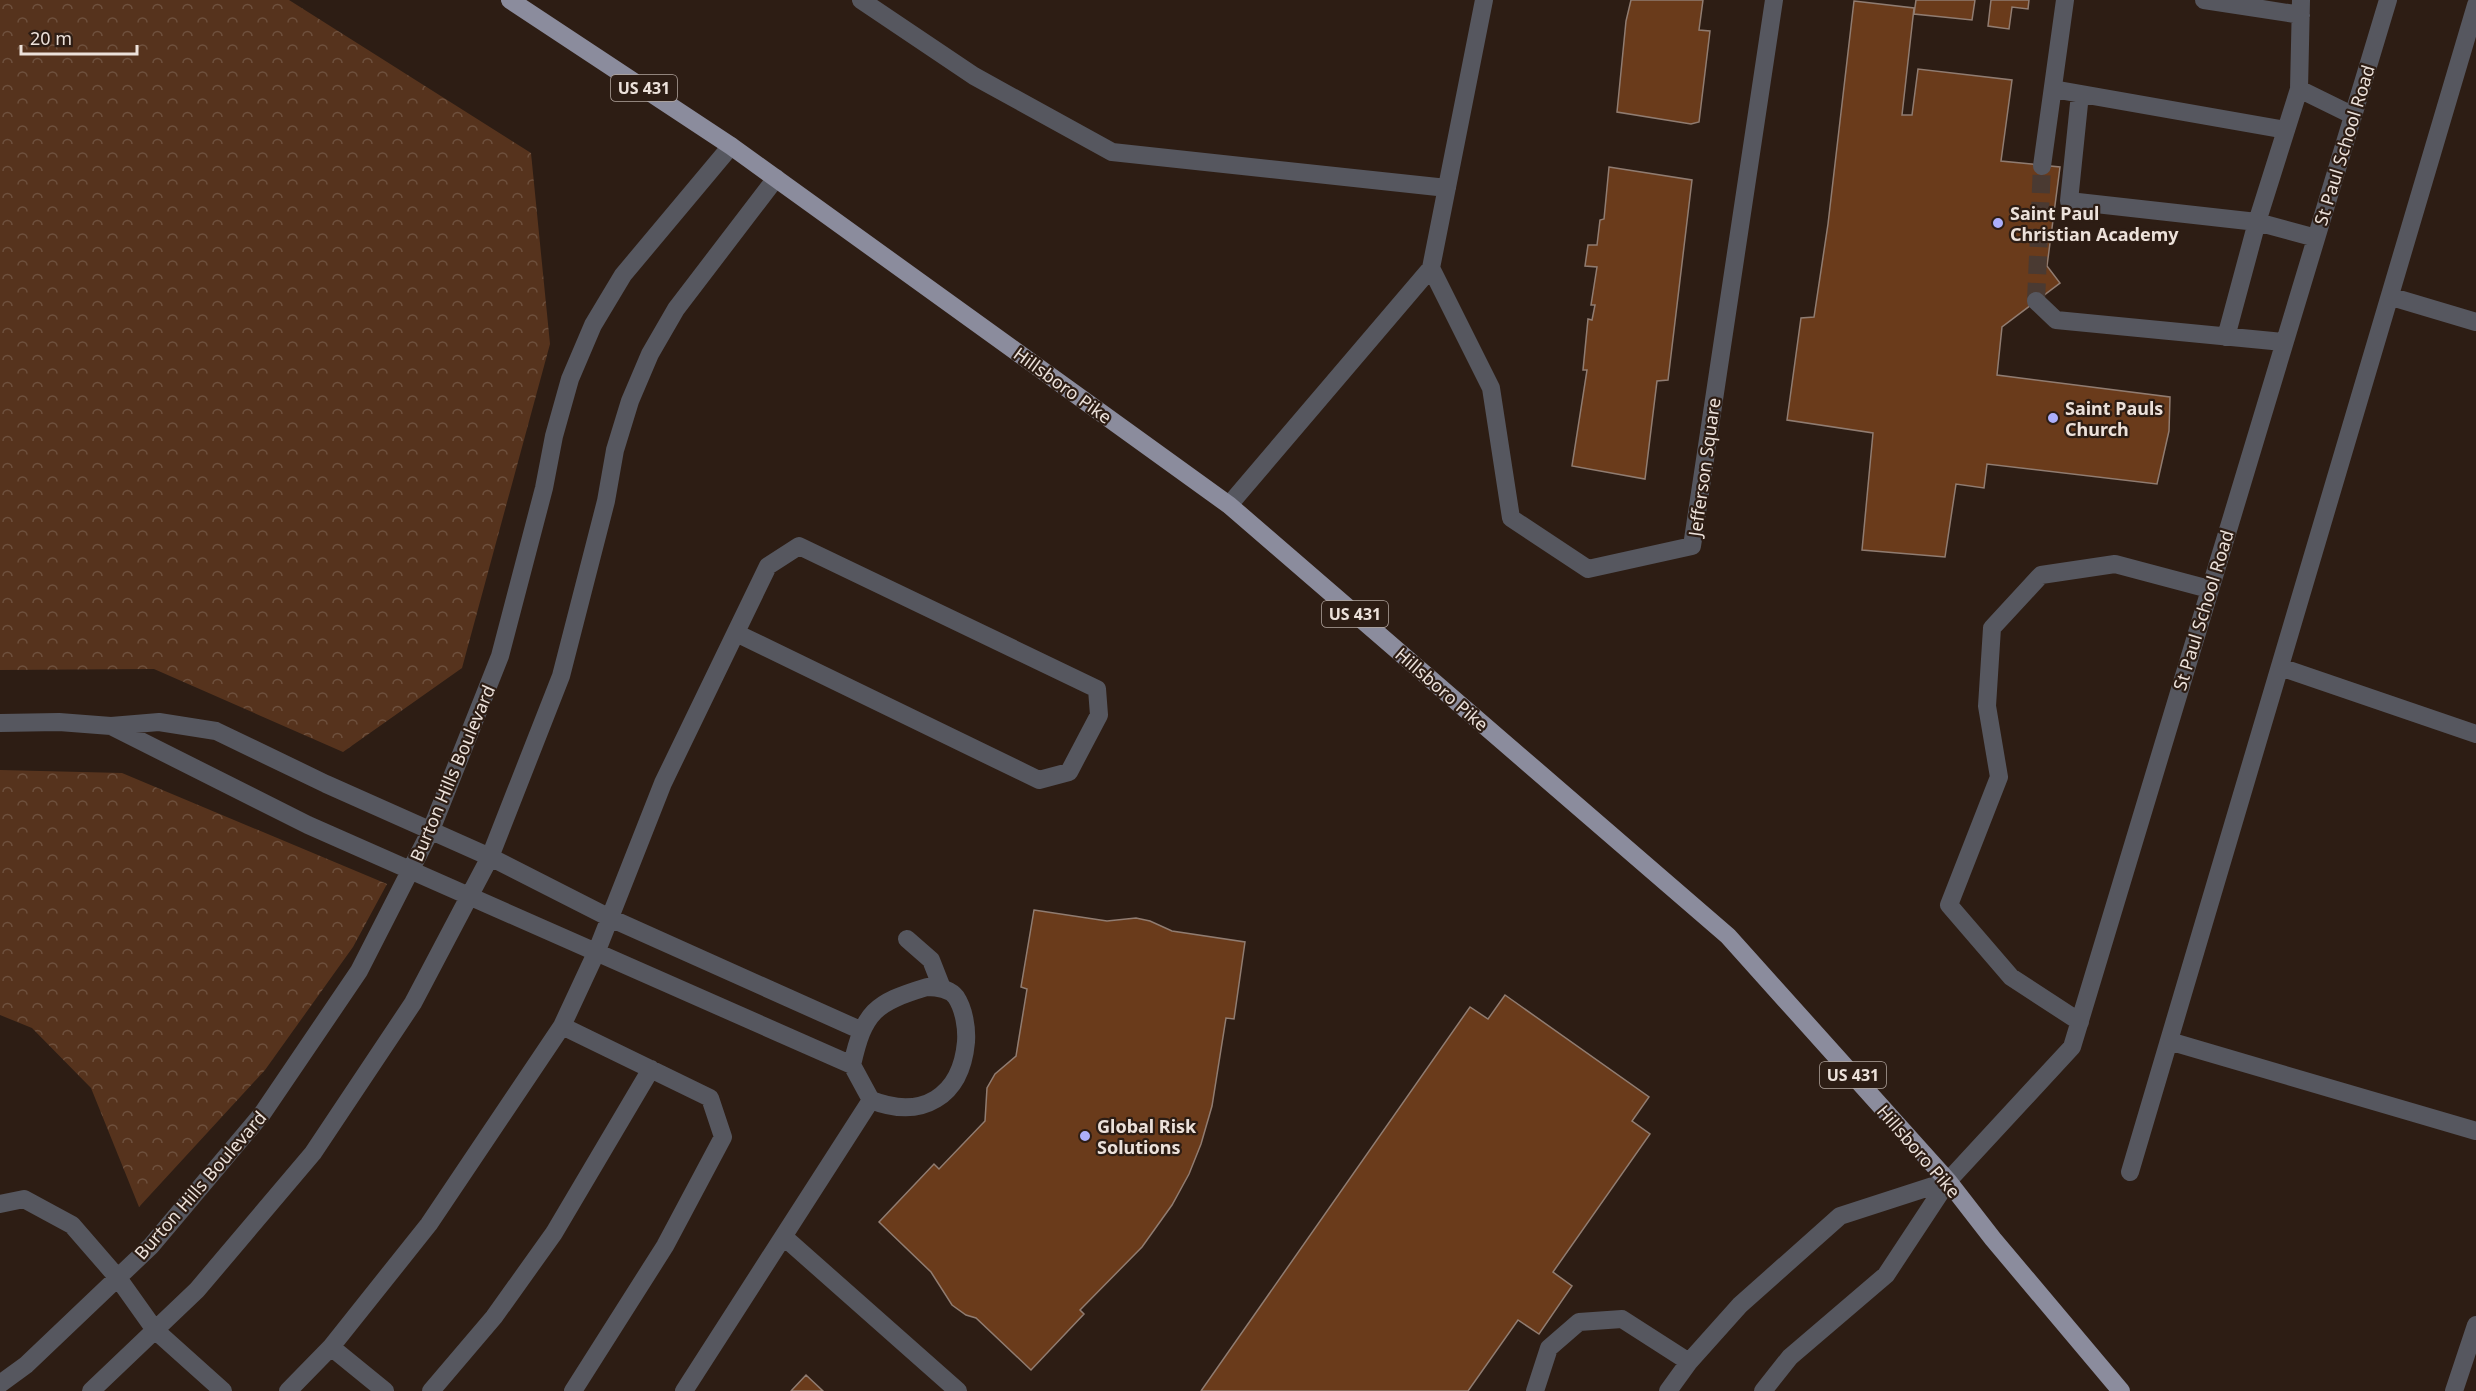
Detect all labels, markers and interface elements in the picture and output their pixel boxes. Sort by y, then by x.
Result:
scale bar [21,18,136,56]
text: 20 m [30,26,72,50]
street label: St Paul School Road [2308,62,2380,228]
road number: US 431 [611,75,677,101]
place label: Saint Paul Christian Academy [2010,201,2179,246]
marker: Saint Paul Christian Academy [1991,216,2005,230]
street label: Hillsboro Pike [1009,341,1117,429]
street label: Jefferson Square [1682,396,1726,540]
place label: Saint Pauls Church [2065,396,2163,441]
marker: Saint Pauls Church [2046,411,2060,425]
street label: St Paul School Road [2167,527,2239,693]
road number: US 431 [1322,601,1388,627]
street label: Hillsboro Pike [1390,642,1494,736]
street label: Burton Hills Boulevard [404,681,500,865]
road number: US 431 [1820,1062,1886,1088]
street label: Hillsboro Pike [1872,1099,1966,1203]
street label: Burton Hills Boulevard [129,1106,271,1264]
place label: Global Risk Solutions [1097,1114,1197,1159]
marker: Global Risk Solutions [1078,1129,1092,1143]

